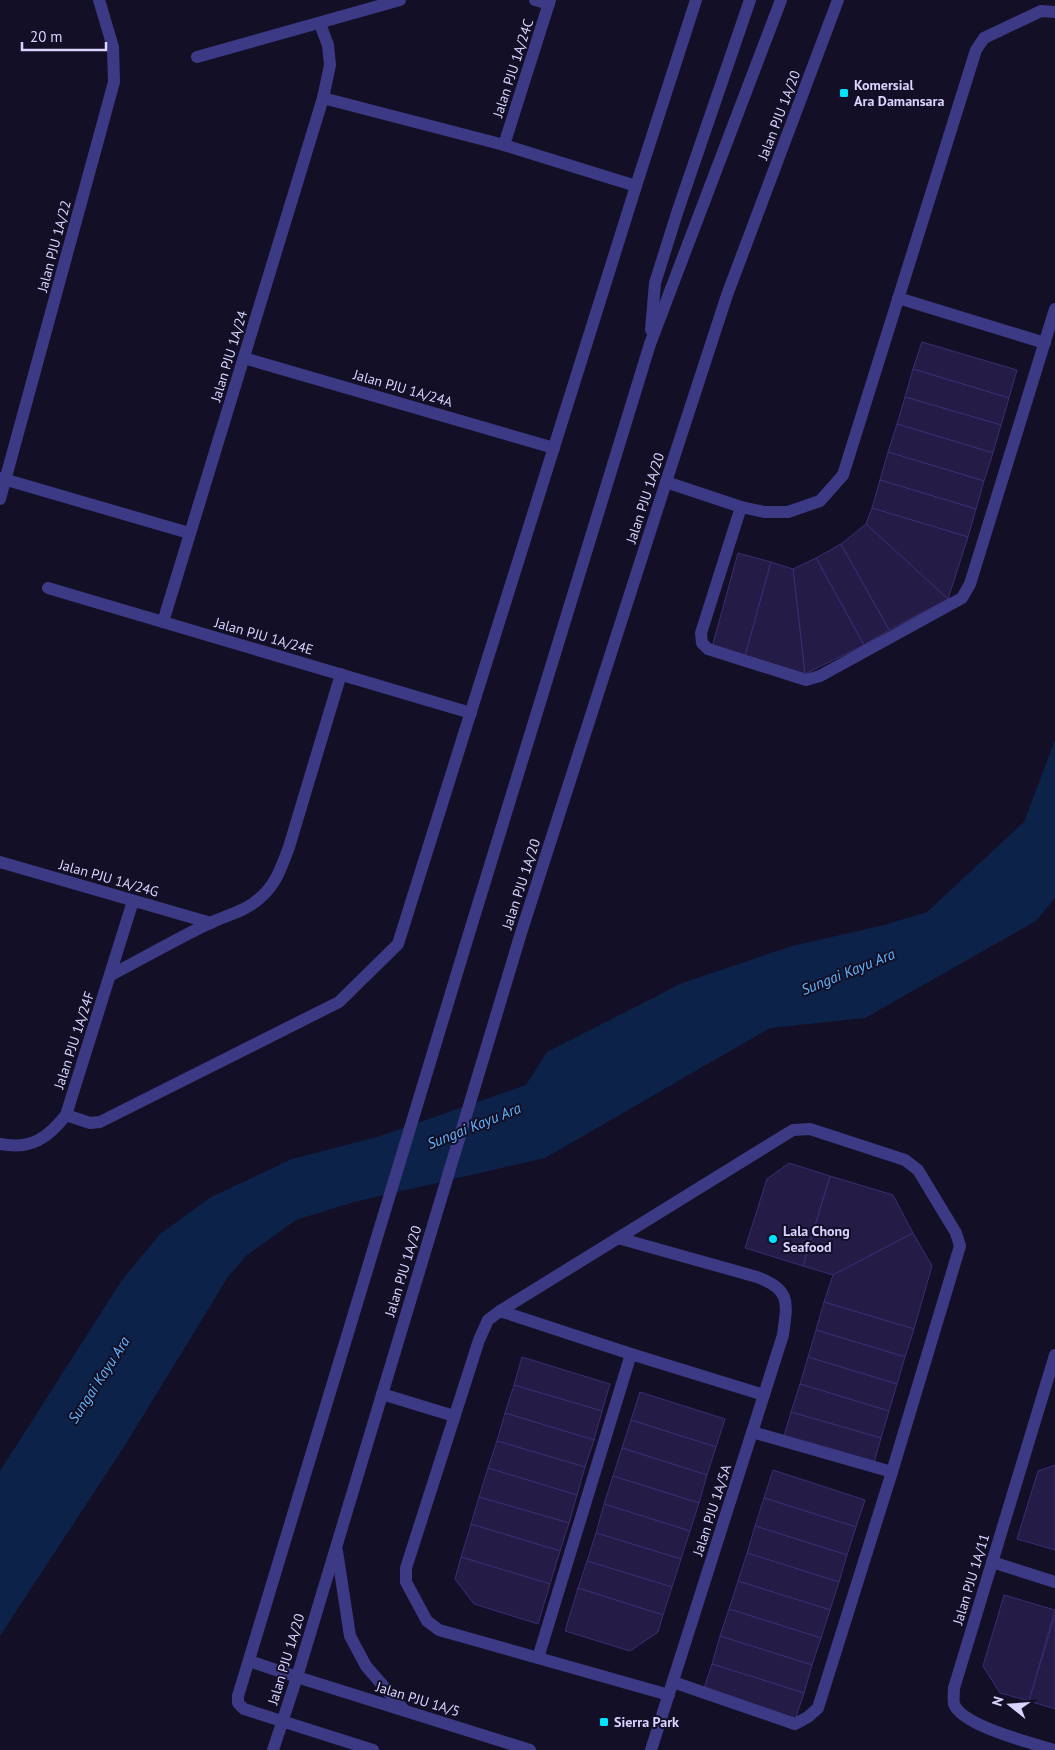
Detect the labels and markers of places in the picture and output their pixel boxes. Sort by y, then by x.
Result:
place label: Komersial Ara Damansara [854,76,944,110]
marker: Komersial Ara Damansara [838,87,850,99]
place label: Lala Chong Seafood [783,1222,850,1256]
marker: Lala Chong Seafood [767,1233,779,1245]
place label: Sierra Park [614,1713,679,1731]
marker: Sierra Park [598,1716,610,1728]

